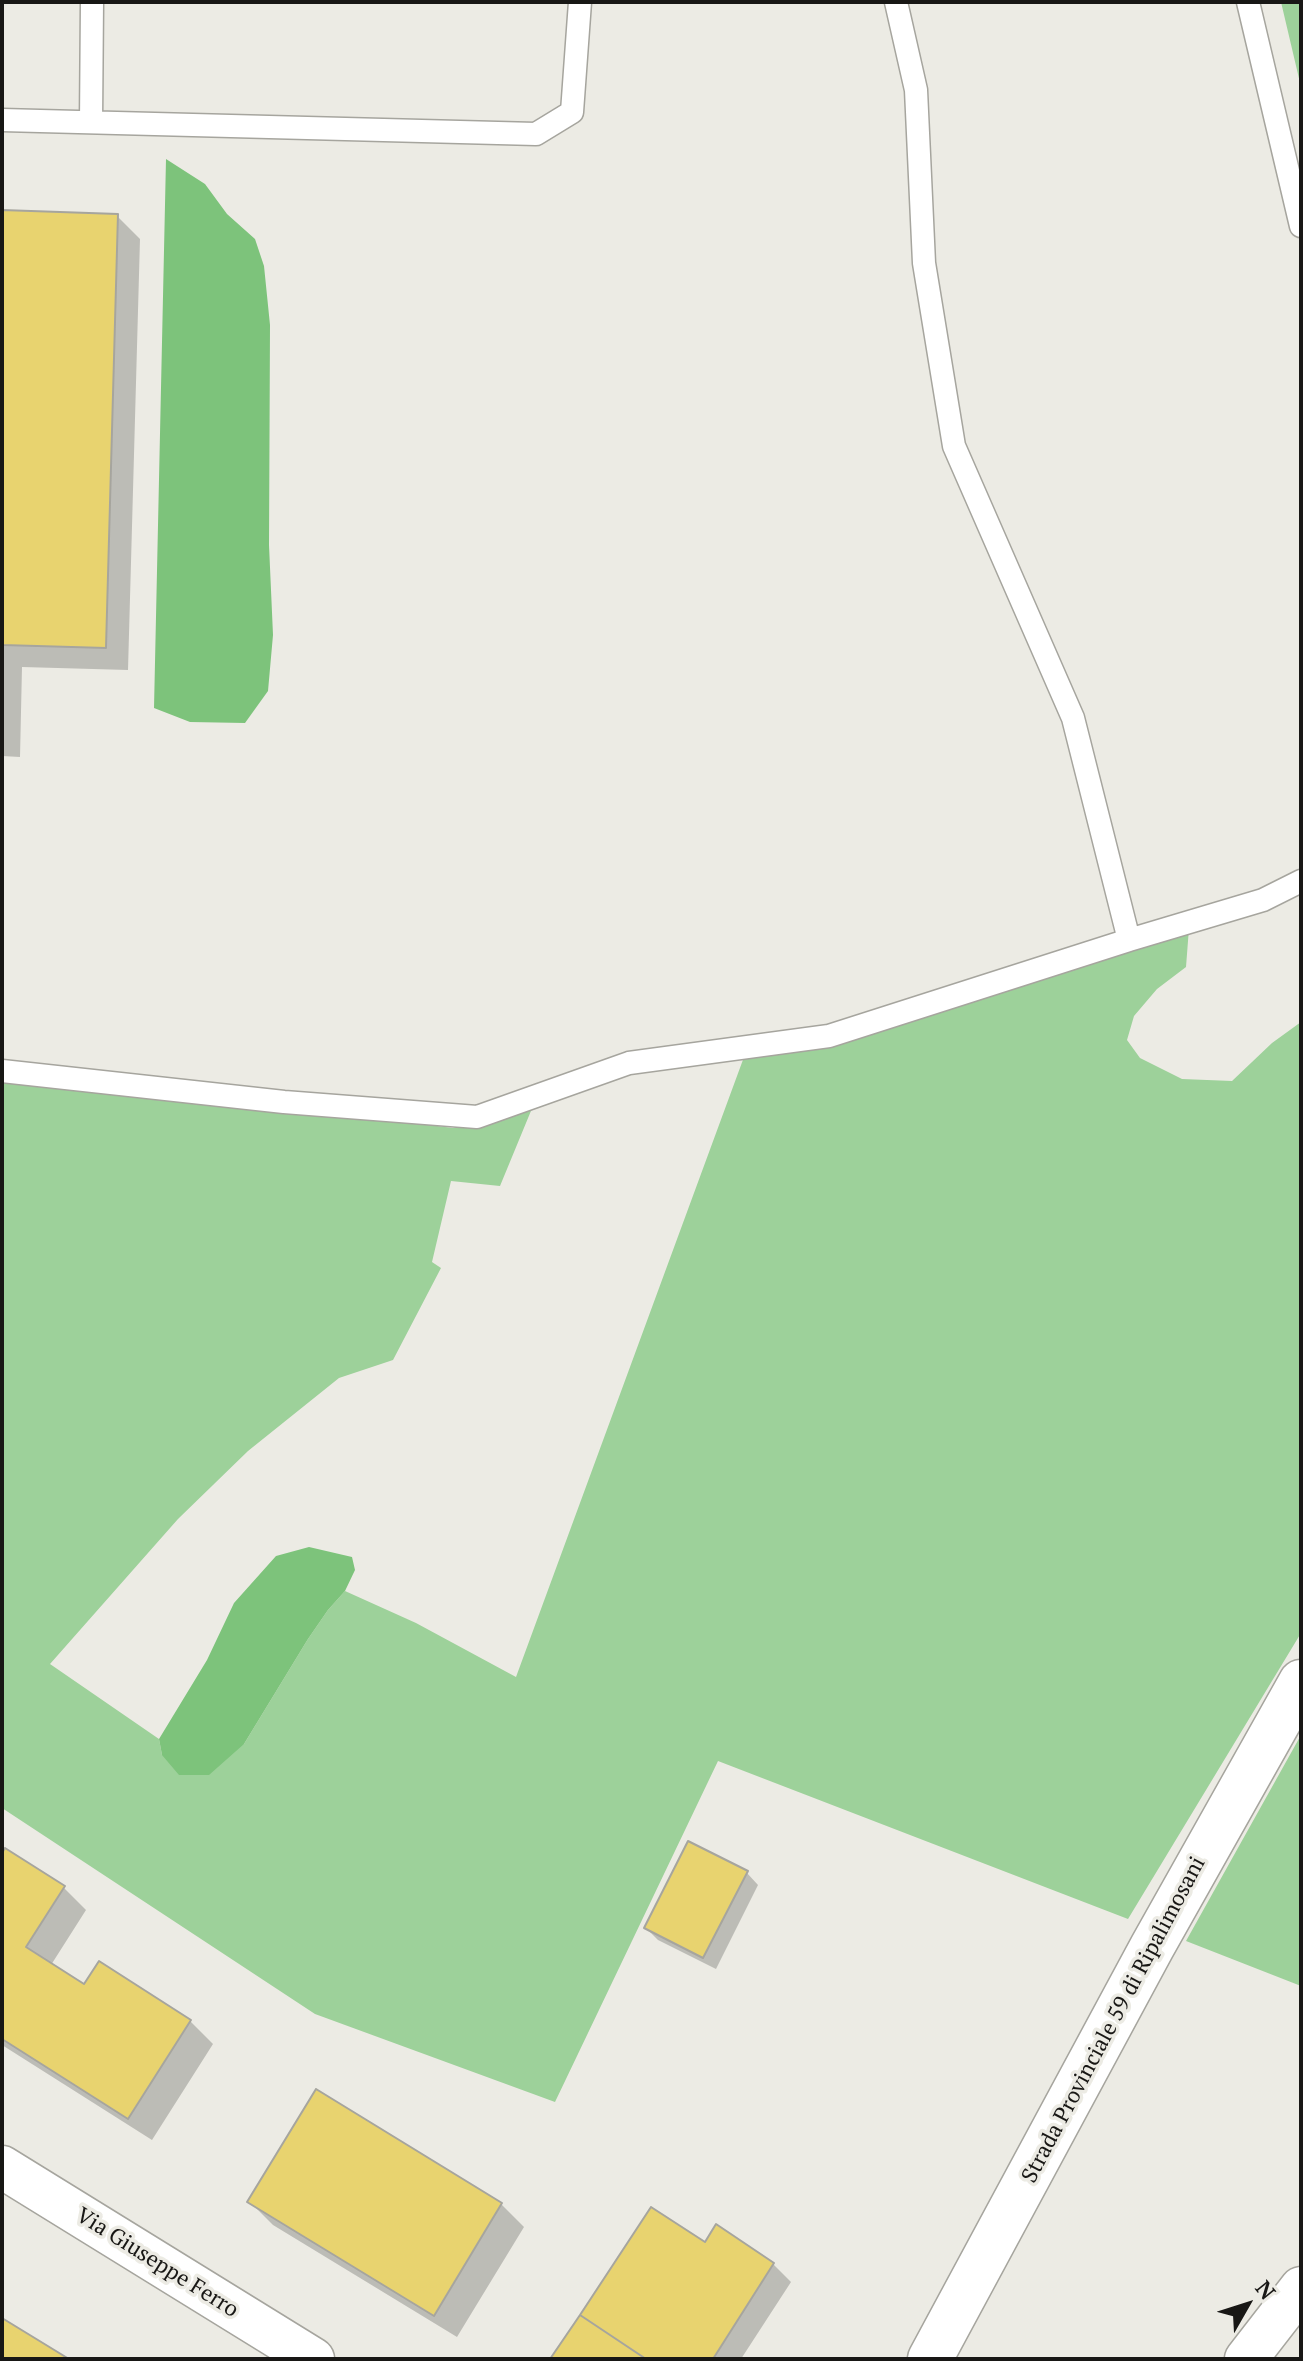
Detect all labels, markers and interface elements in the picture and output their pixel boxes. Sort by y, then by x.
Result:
street label: Strada Provinciale 59 di Ripalimosani [1017,1853,1211,2187]
street label: Via Giuseppe Ferro [71,2202,243,2324]
north arrow [1207,2265,1287,2345]
text: N [1250,2274,1283,2305]

